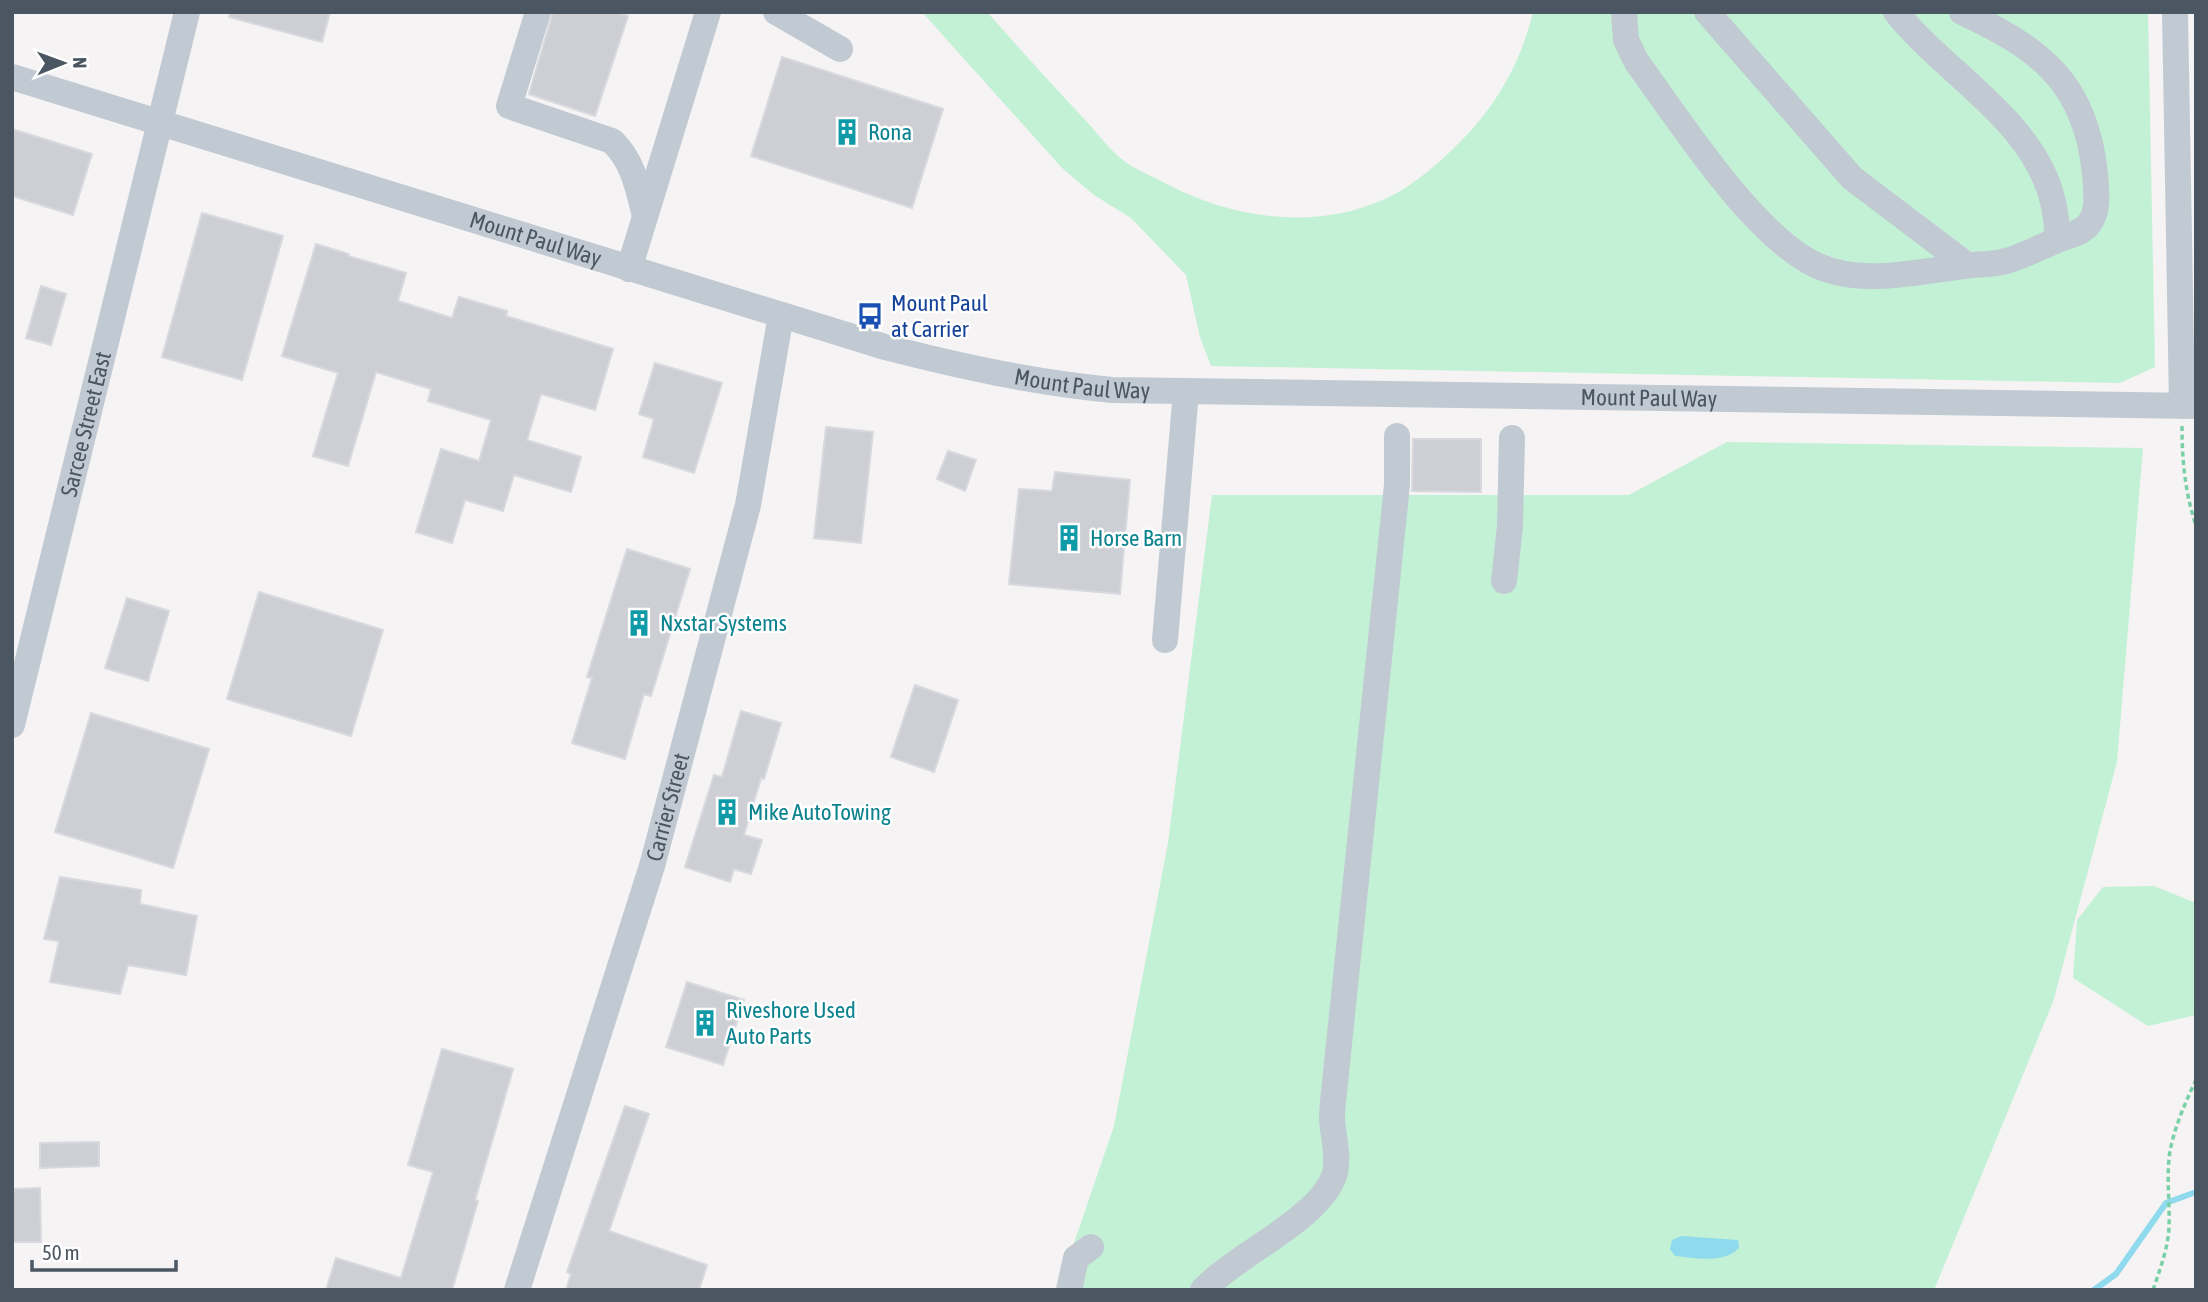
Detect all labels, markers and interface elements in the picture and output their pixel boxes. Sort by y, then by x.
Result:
north arrow [28,28,98,98]
text: N [69,57,91,69]
building icon: Rona [832,117,862,147]
place label: Rona [868,119,912,145]
street label: Mount Paul Way [467,206,605,271]
place label: Mount Paul at Carrier [891,290,988,342]
bus stop icon: Mount Paul at Carrier [855,301,885,331]
street label: Sarcee Street East [56,349,116,499]
street label: Mount Paul Way [1012,363,1150,404]
street label: Mount Paul Way [1581,384,1717,412]
building icon: Horse Barn [1054,523,1084,553]
place label: Horse Barn [1090,525,1182,551]
building icon: Nxstar Systems [624,608,654,638]
place label: Nxstar Systems [660,610,787,636]
street label: Carrier Street [641,750,694,864]
building icon: Mike AutoTowing [712,797,742,827]
place label: Mike AutoTowing [748,799,891,825]
place label: Riveshore Used Auto Parts [726,997,856,1049]
building icon: Riveshore Used Auto Parts [690,1008,720,1038]
scale bar [32,1228,175,1272]
text: 50 m [42,1240,80,1264]

